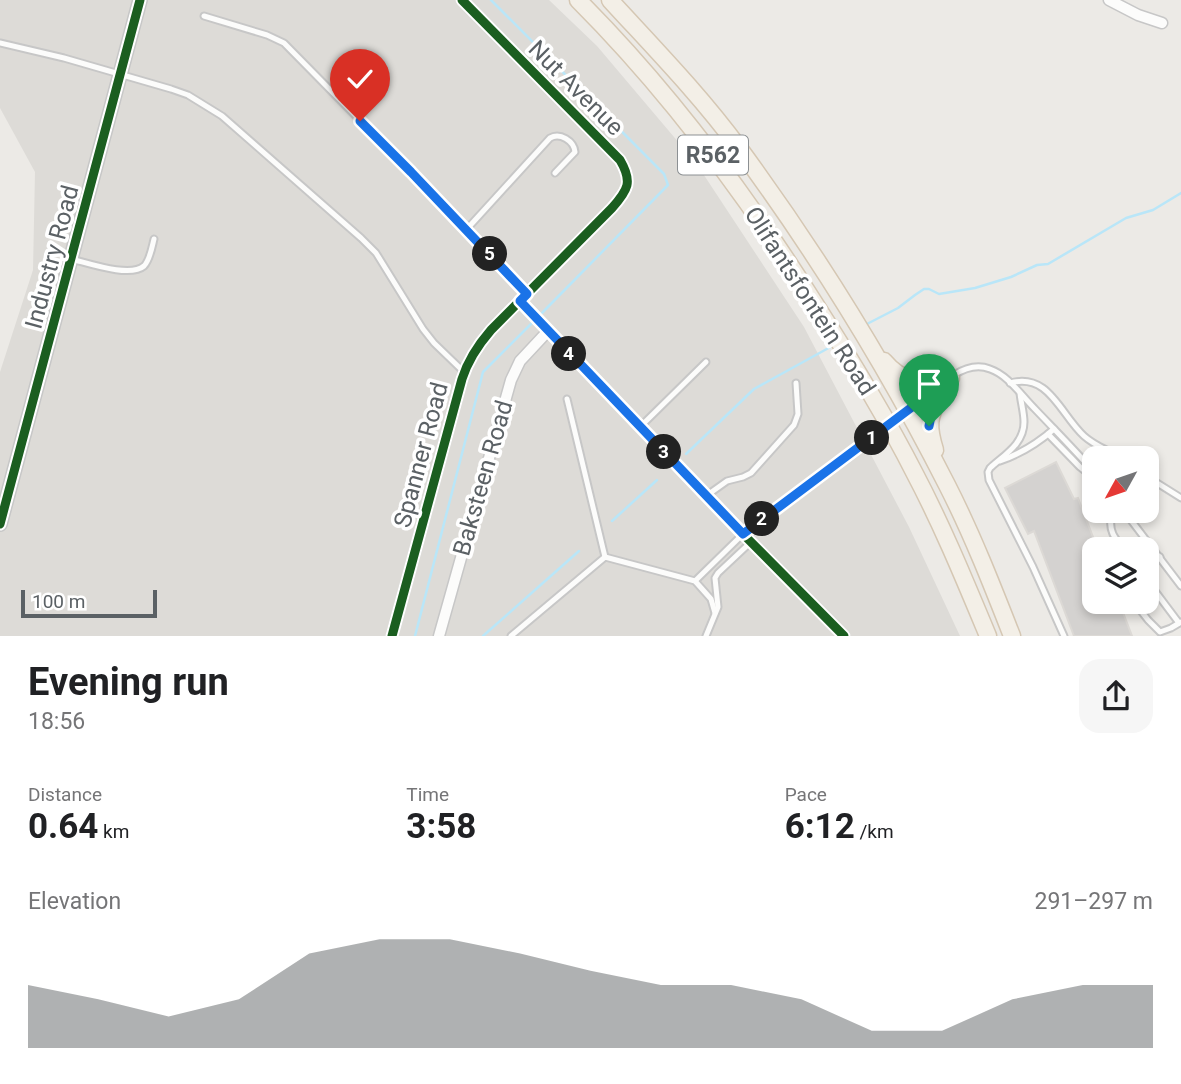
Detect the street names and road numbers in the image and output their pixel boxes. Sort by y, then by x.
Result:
street label: Nut Avenue [523,35,629,141]
road number: R562 [678,136,748,174]
street label: Industry Road [19,182,85,332]
street label: Olifantsfontein Road [739,202,881,400]
street label: Spanner Road [388,379,454,531]
street label: Baksteen Road [447,397,519,559]

